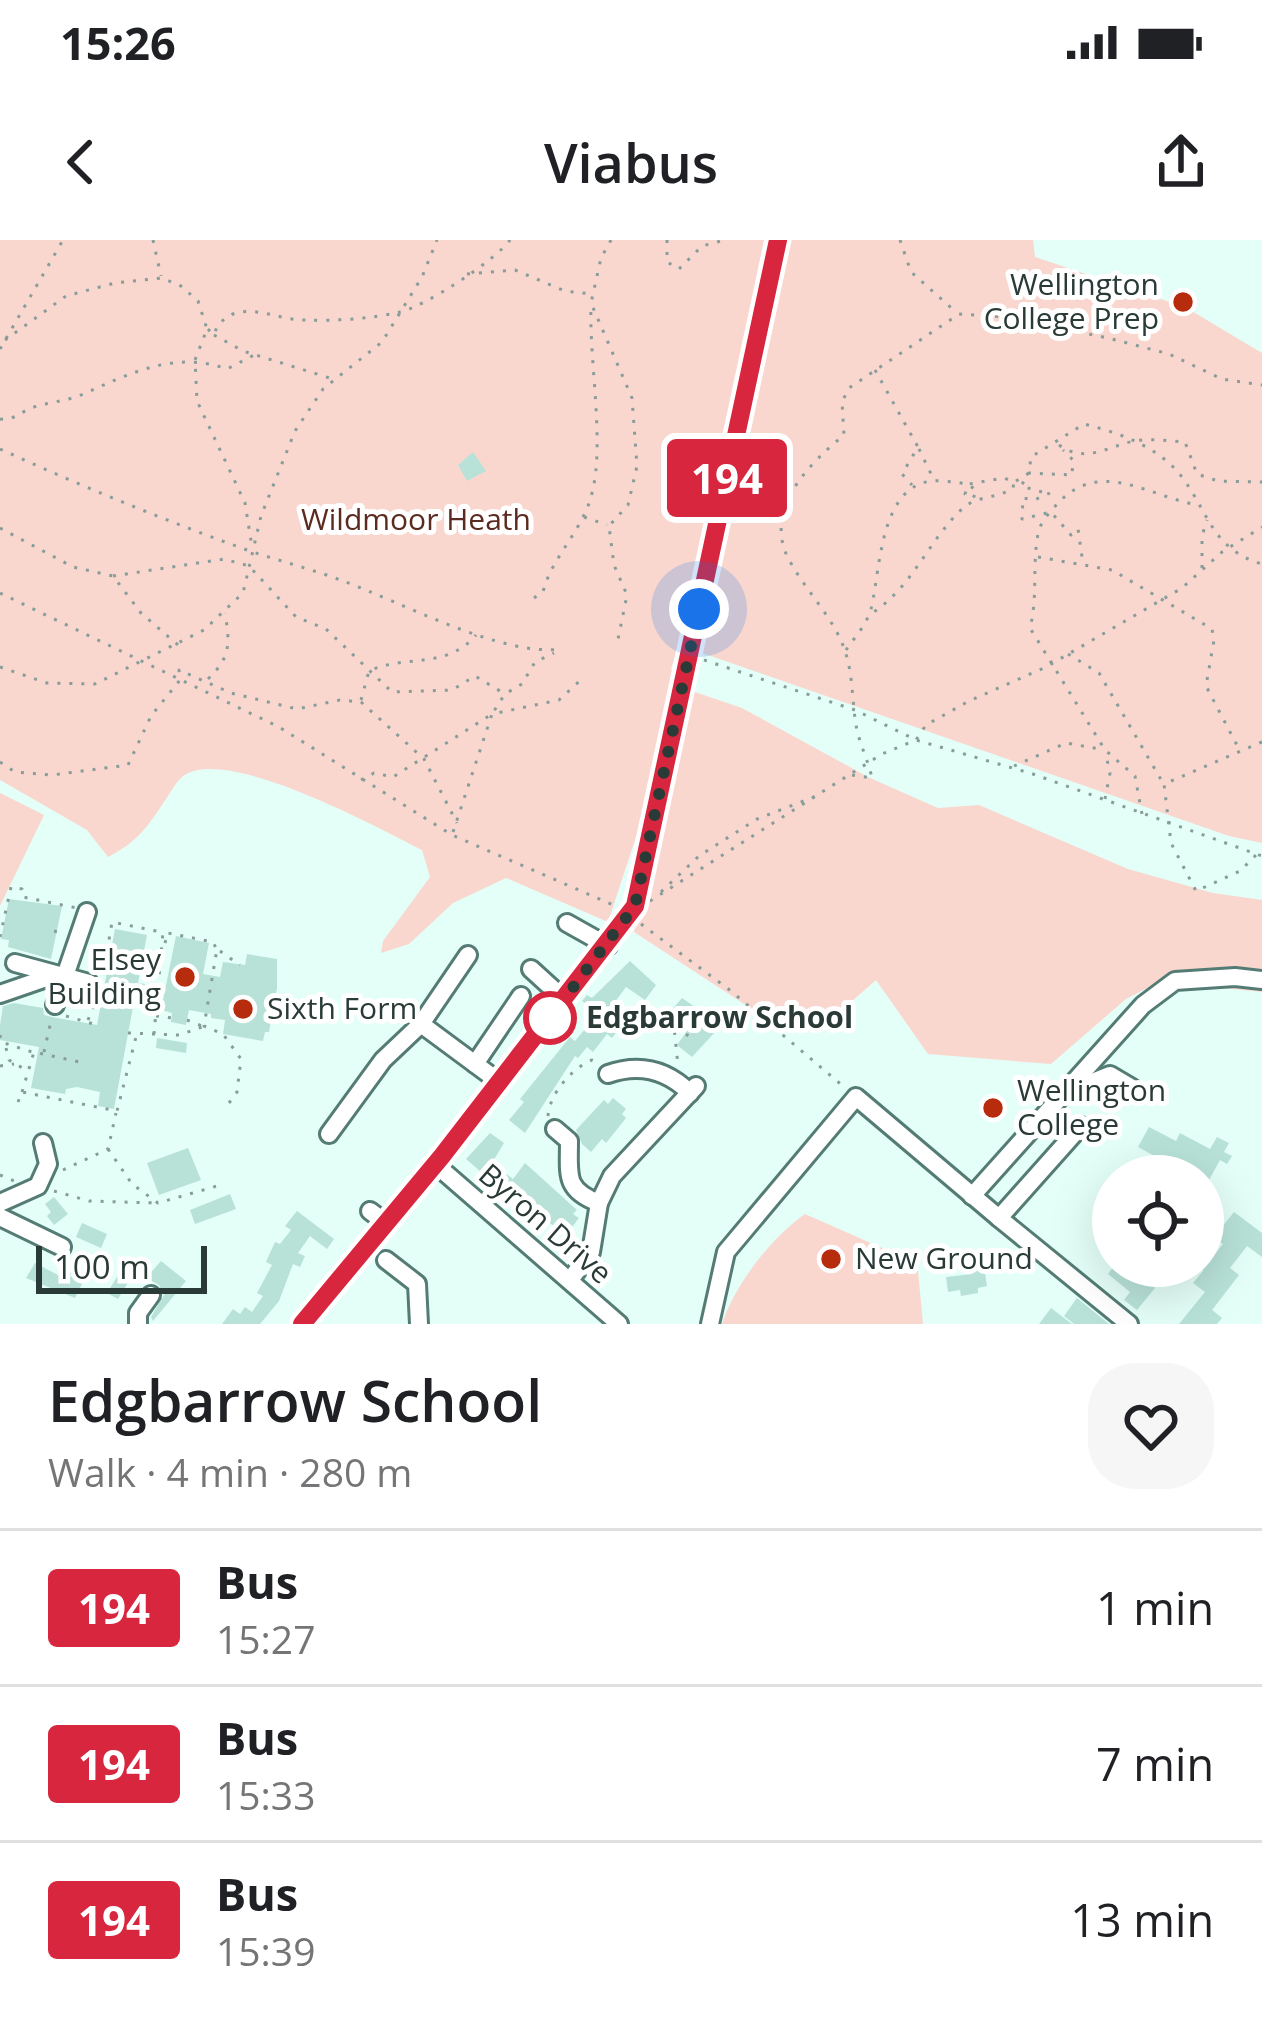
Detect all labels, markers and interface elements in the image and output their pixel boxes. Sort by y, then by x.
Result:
text: 15:26 [60,12,176,73]
text: Viabus [544,125,718,199]
icon: back [48,129,114,195]
icon: share [1148,129,1214,195]
place label: Wellington College Prep [984,263,1159,338]
marker: Wellington College Prep [1170,289,1196,315]
line badge: 194 [658,439,796,517]
text: 194 [691,449,763,506]
park label: Wildmoor Heath [301,498,531,539]
your location [669,579,729,639]
place label: Elsey Building [47,938,162,1013]
marker: Elsey Building [172,964,198,990]
place label: Sixth Form [267,987,417,1028]
marker: Edgbarrow School [525,993,575,1043]
marker: Sixth Form [230,996,256,1022]
place label: Edgbarrow School [586,996,853,1037]
place label: Wellington College [1017,1069,1166,1144]
marker: Wellington College [980,1095,1006,1121]
street label: Byron Drive [471,1153,621,1292]
map controls [1092,1155,1224,1287]
button: locate [1092,1155,1224,1287]
place label: New Ground [855,1237,1033,1278]
scale bar [36,1240,207,1293]
text: 100 m [54,1244,150,1289]
marker: New Ground [818,1246,844,1272]
text: Edgbarrow School [48,1361,542,1439]
button: heart [1088,1363,1214,1489]
text: Walk · 4 min · 280 m [48,1445,412,1498]
text: Bus [216,1551,298,1612]
text: 1 min [1096,1577,1214,1638]
text: 194 [78,1579,150,1636]
text: 15:27 [216,1612,315,1665]
text: Bus [216,1707,298,1768]
text: 7 min [1096,1733,1214,1794]
text: 194 [78,1735,150,1792]
text: 15:33 [216,1768,315,1821]
text: Bus [216,1863,298,1924]
text: 13 min [1070,1889,1214,1950]
text: 194 [78,1891,150,1948]
text: 15:39 [216,1924,315,1977]

